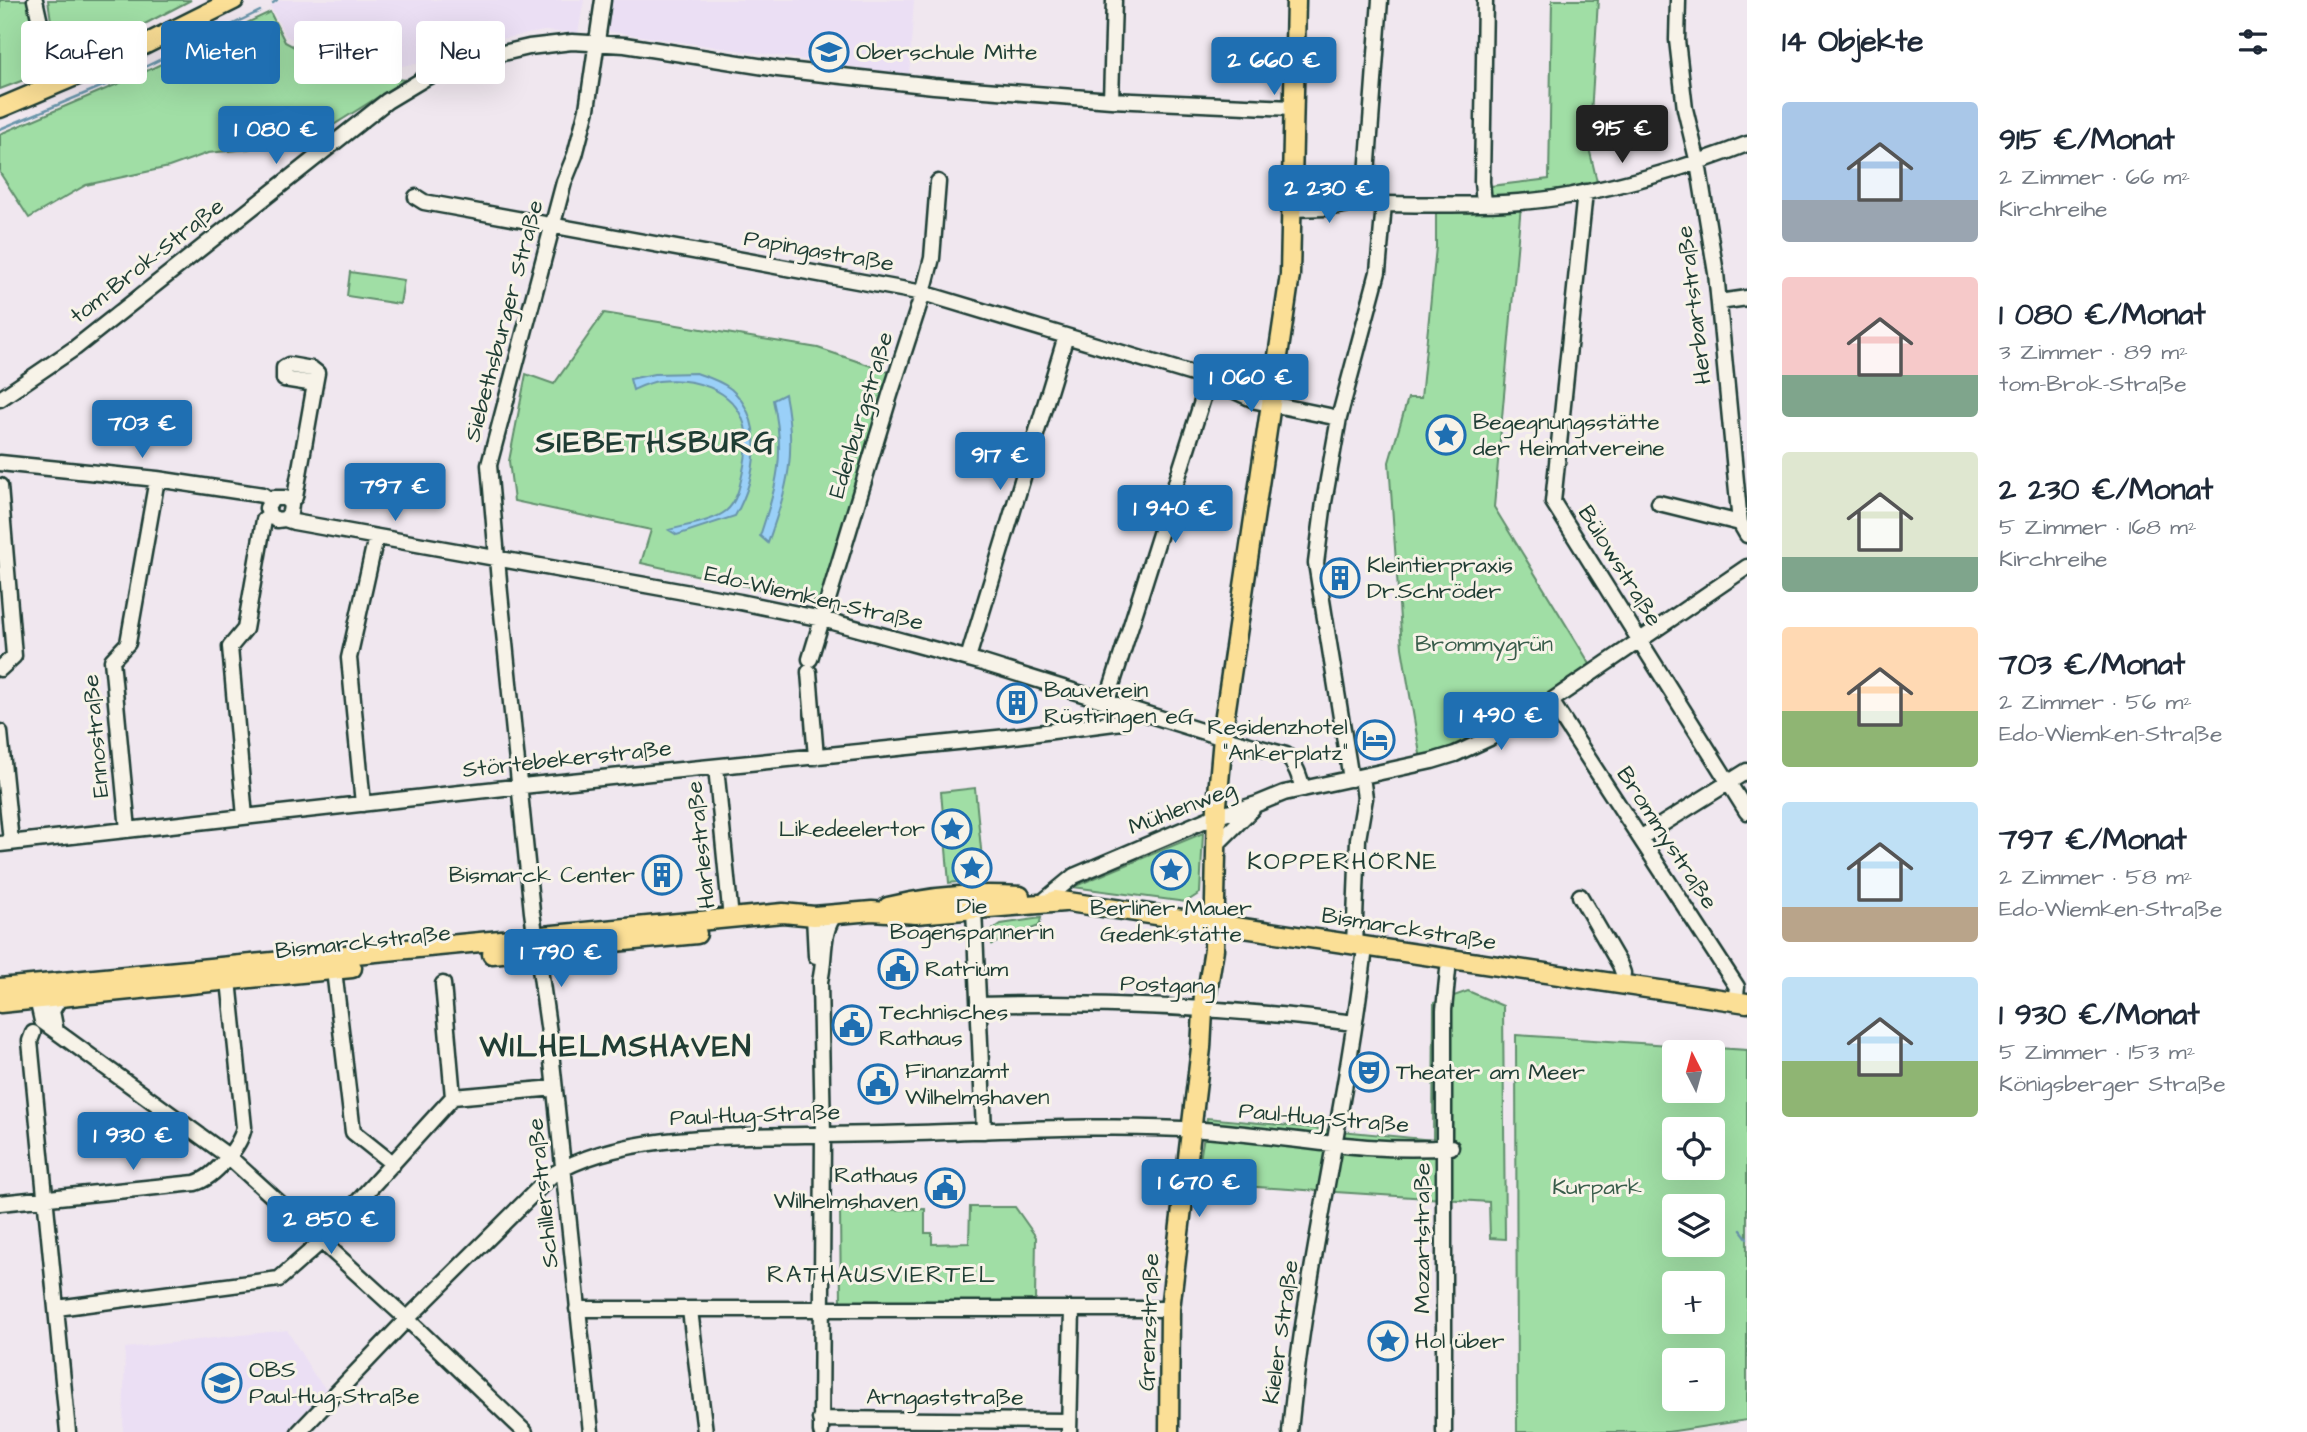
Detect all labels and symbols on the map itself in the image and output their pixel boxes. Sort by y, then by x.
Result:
school or university icon: Oberschule Mitte [808,31,850,73]
place label: Oberschule Mitte [856,36,1037,68]
pin: 2 660 € [1209,38,1339,97]
pin: 1 080 € [211,106,341,166]
pin: 915 € [1573,106,1671,165]
pin: 2 230 € [1264,166,1394,225]
street label: tom-Brok-Straße [63,191,231,331]
street label: Siebethsburger Straße [456,197,553,446]
street label: Papingastraße [741,222,897,281]
street label: Herbartstraße [1668,224,1720,386]
street label: Edenburgstraße [820,328,902,502]
pin: 1 060 € [1186,354,1316,414]
pin: 703 € [93,400,191,460]
place label: Begegnungsstätte der Heimatvereine [1473,406,1665,464]
place icon: Begegnungsstätte der Heimatvereine [1425,414,1467,456]
district label: SIEBETHSBURG [534,422,777,464]
pin: 917 € [951,433,1049,492]
pin: 797 € [346,463,444,523]
pin: 1 940 € [1110,486,1240,545]
street label: Bülowstraße [1570,499,1670,633]
place label: Kleintierpraxis Dr.Schröder [1367,549,1513,607]
street label: Edo-Wiemken-Straße [702,557,926,639]
building icon: Kleintierpraxis Dr.Schröder [1319,557,1361,599]
park label: Brommygrün [1415,628,1553,661]
street label: Ennostraße [75,673,117,799]
place label: Bauverein Rüstringen eG [1044,674,1194,733]
building icon: Bauverein Rüstringen eG [996,682,1038,724]
pin: 1 490 € [1436,692,1566,752]
place label: Residenzhotel "Ankerplatz" [1207,711,1348,769]
hotel icon: Residenzhotel "Ankerplatz" [1354,719,1396,761]
street label: Störtebekerstraße [461,732,673,786]
street label: Brommystraße [1608,760,1725,916]
street label: Mühlenweg [1124,773,1241,844]
street label: Harlestraße [678,779,724,911]
place icon: Likedeelertor [931,808,973,850]
place label: Likedeelertor [779,813,925,845]
district label: KOPPERHÖRNE [1247,845,1439,879]
place icon: Die Bogenspannerin [951,847,993,889]
place icon: Berliner Mauer Gedenkstätte [1150,849,1192,891]
building icon: Bismarck Center [641,854,683,896]
place label: Bismarck Center [449,859,635,891]
place label: Die Bogenspannerin [890,890,1054,949]
place label: Berliner Mauer Gedenkstätte [1090,892,1252,950]
street label: Bismarckstraße [1319,899,1499,959]
street label: Bismarckstraße [274,917,452,967]
pin: 1 790 € [496,930,626,989]
public building icon: Ratrium [877,948,919,990]
place label: Ratrium [925,953,1008,985]
street label: Postgang [1120,967,1216,1004]
place label: Technisches Rathaus [879,996,1008,1054]
public building icon: Technisches Rathaus [831,1004,873,1046]
district label: WILHELMSHAVEN [478,1026,753,1068]
north arrow [1662,1040,1726,1102]
theatre icon: Theater am Meer [1348,1051,1390,1093]
place label: Finanzamt Wilhelmshaven [905,1055,1050,1113]
place label: Theater am Meer [1396,1056,1585,1088]
public building icon: Finanzamt Wilhelmshaven [857,1063,899,1105]
street label: Paul-Hug-Straße [1237,1095,1410,1142]
street label: Paul-Hug-Straße [669,1096,841,1135]
pin: 1 930 € [68,1112,198,1172]
street label: Schillerstraße [519,1116,567,1270]
place label: Rathaus Wilhelmshaven [773,1159,918,1217]
pin: 1 670 € [1134,1160,1264,1219]
street label: Mozartstraße [1406,1162,1438,1314]
public building icon: Rathaus Wilhelmshaven [924,1167,966,1209]
park label: Kurpark [1552,1171,1642,1203]
pin: 2 850 € [266,1196,396,1256]
street label: Grenzstraße [1131,1252,1167,1392]
district label: RATHAUSVIERTEL [767,1258,997,1292]
street label: Kieler Straße [1255,1258,1307,1406]
place icon: Hol über [1367,1320,1409,1362]
place label: Hol über [1415,1325,1505,1357]
place label: OBS Paul-Hug-Straße [249,1354,420,1413]
school or university icon: OBS Paul-Hug-Straße [201,1362,243,1404]
street label: Arngaststraße [866,1381,1024,1414]

